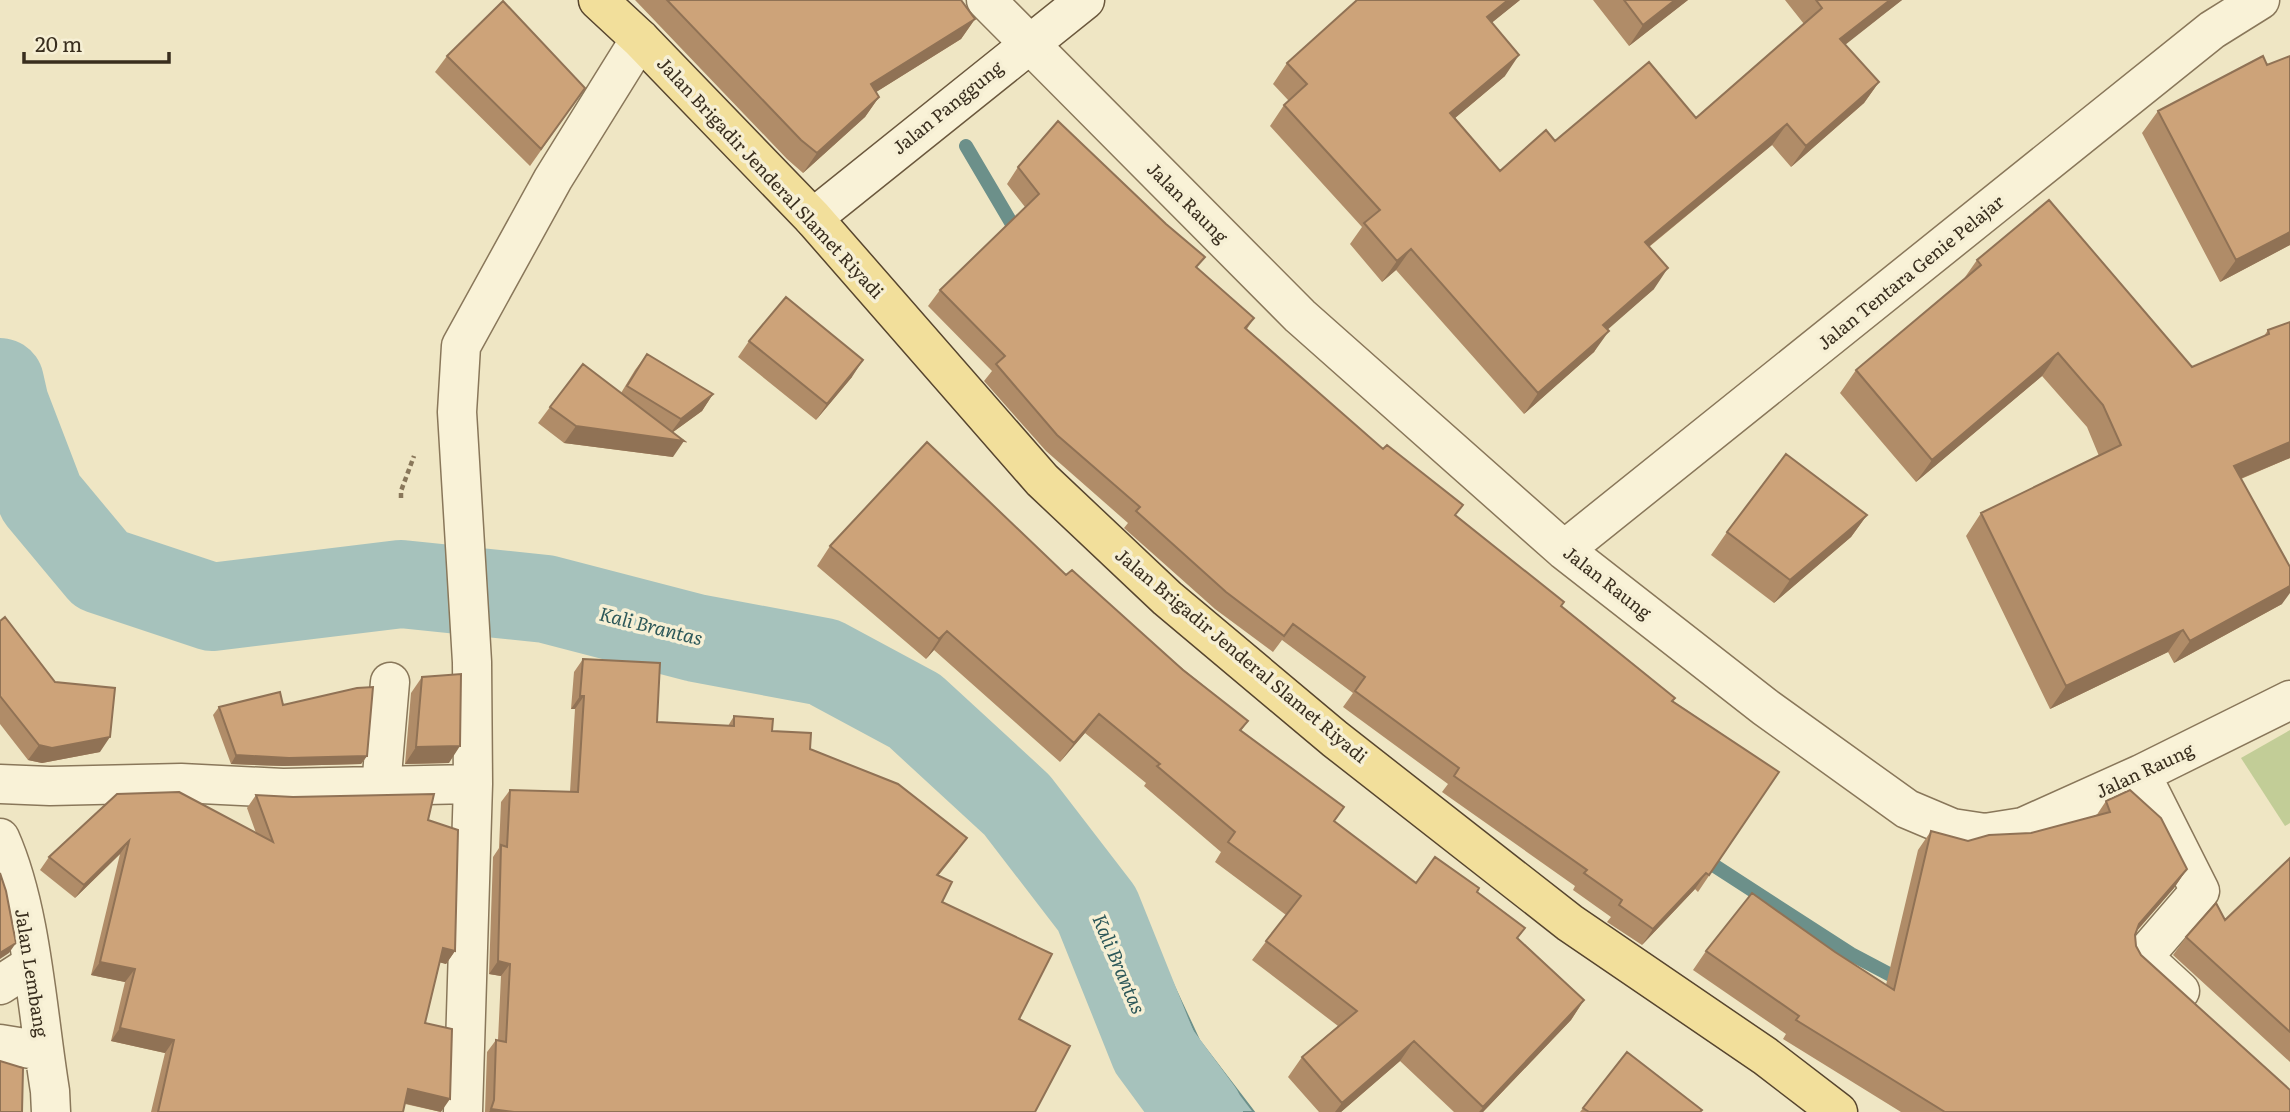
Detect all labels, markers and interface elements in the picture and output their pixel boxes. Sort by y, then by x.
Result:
scale bar [24,21,170,65]
text: 20 m [35,27,82,58]
street label: Jalan Brigadir Jenderal Slamet Riyadi [651,50,891,304]
street label: Jalan Panggung [886,53,1009,160]
street label: Jalan Raung [1141,155,1236,249]
street label: Jalan Tentara Genie Pelajar [1811,188,2010,356]
street label: Jalan Raung [1558,539,1659,626]
street label: Jalan Brigadir Jenderal Slamet Riyadi [1110,541,1374,769]
water label: Kali Brantas [597,599,706,651]
street label: Jalan Raung [2091,735,2199,804]
street label: Jalan Lembang [9,906,56,1040]
water label: Kali Brantas [1086,909,1153,1018]

